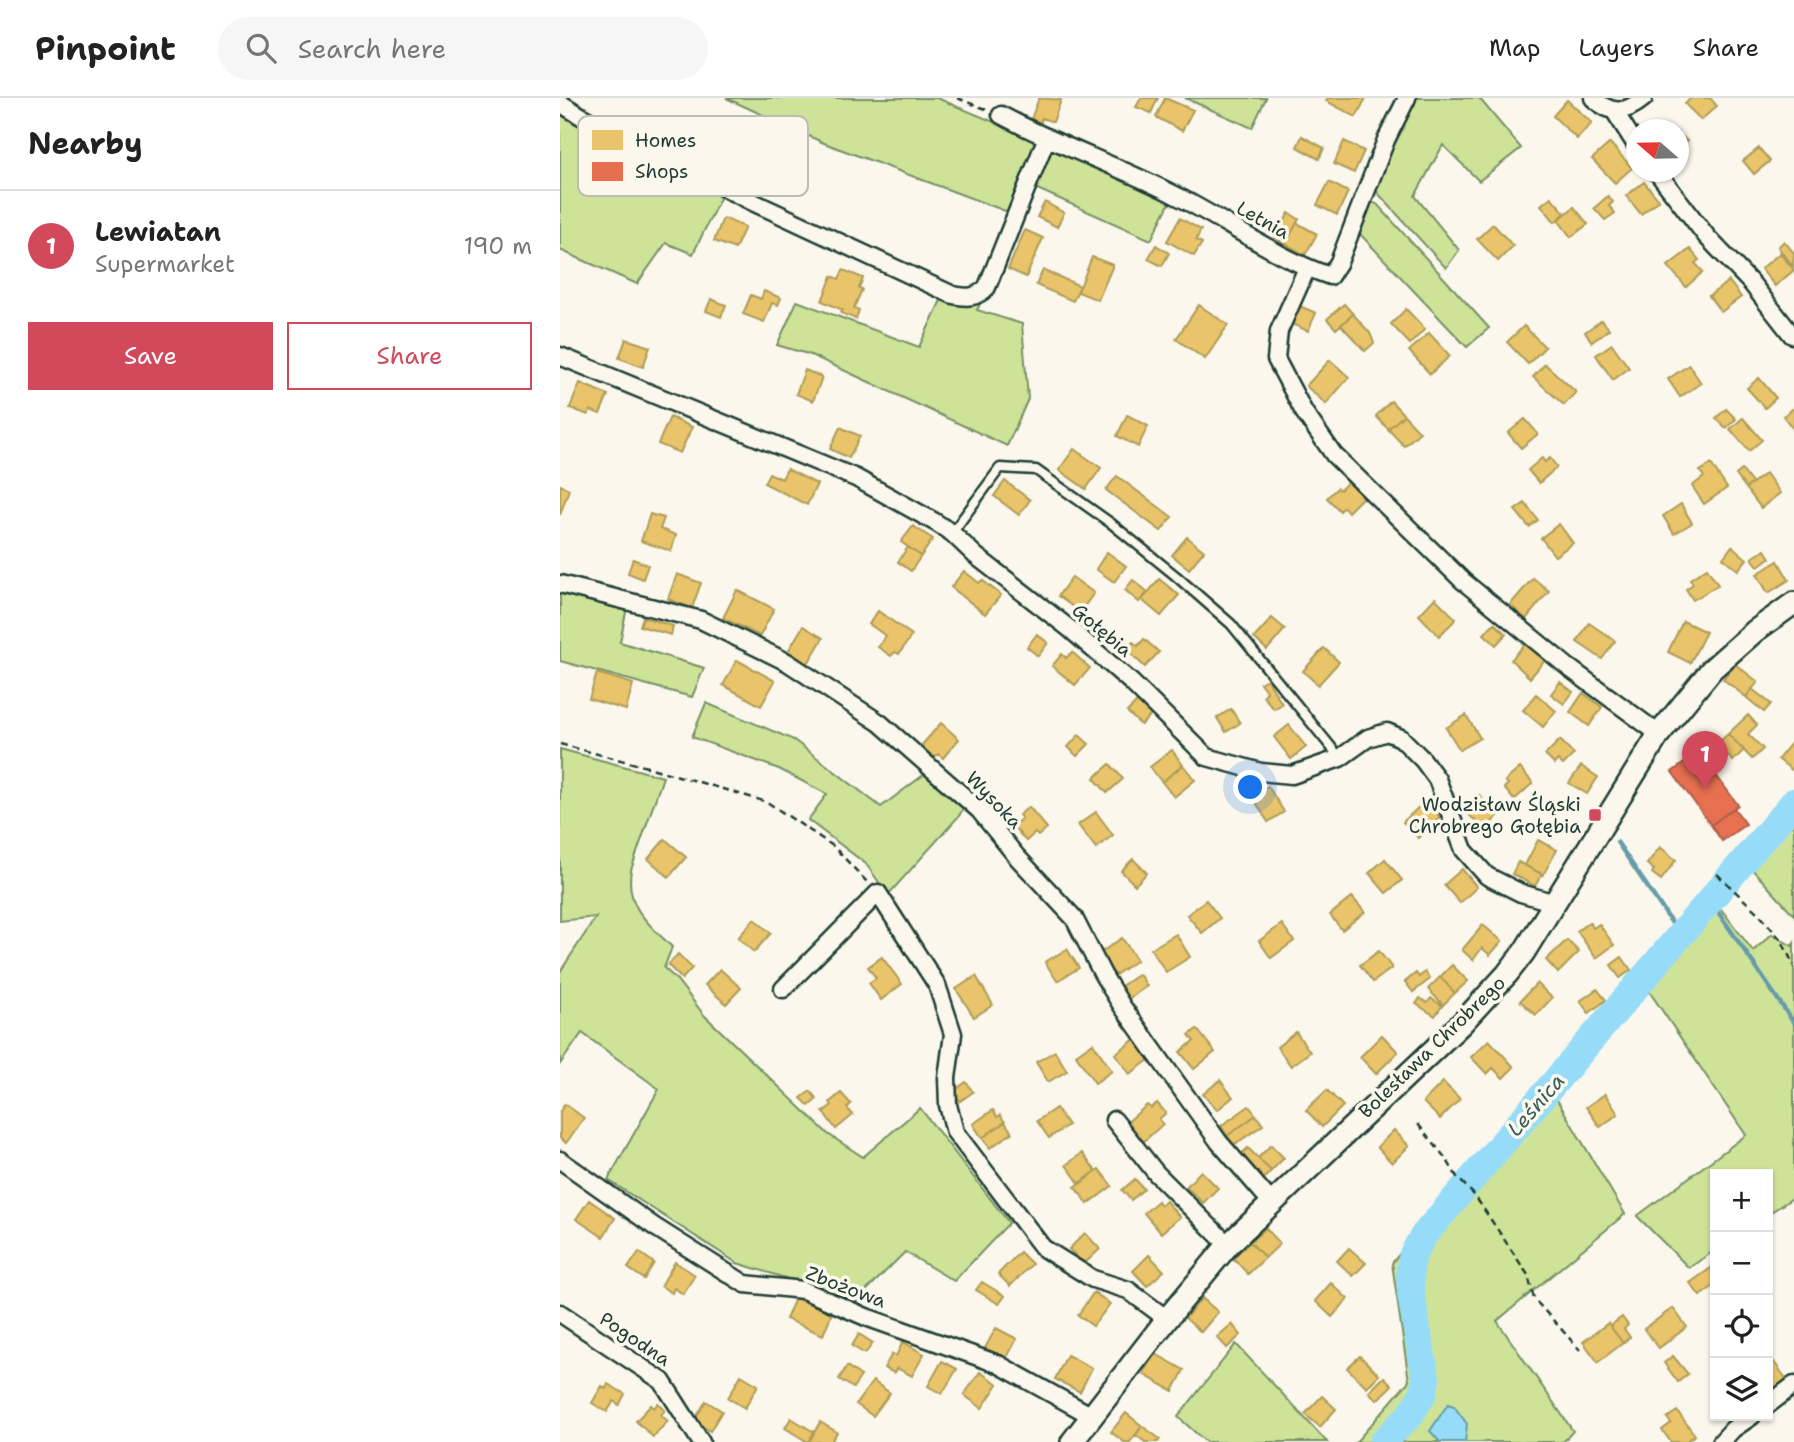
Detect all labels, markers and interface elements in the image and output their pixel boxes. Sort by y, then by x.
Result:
search box [218,17,708,80]
text: Pinpoint [35,26,176,71]
icon: search [242,29,280,67]
text: Search here [298,31,446,66]
text: Map [1489,32,1540,64]
text: Layers [1578,32,1655,64]
text: Share [1693,32,1759,64]
legend [578,116,808,196]
north arrow [1626,119,1689,182]
text: Nearby [28,123,143,164]
text: Homes [635,128,696,153]
text: Shops [635,159,689,184]
street label: Letnia [1232,195,1294,245]
text: Lewiatan [95,214,221,249]
text: 1 [46,231,56,261]
text: 190 m [464,231,532,261]
text: Supermarket [95,249,235,279]
button: Save [28,322,273,390]
button: Share [287,322,532,390]
street label: Gołębia [1067,598,1137,663]
pin: 1 [1682,731,1728,789]
street label: Wysoka [960,766,1028,834]
your location [1233,770,1267,804]
place label: Wodzisław Śląski Chrobrego Gołębia [1409,791,1581,839]
marker: Wodzisław Śląski Chrobrego Gołębia [1587,807,1603,823]
street label: Bolesława Chrobrego [1353,970,1511,1124]
water label: Leśnica [1501,1068,1571,1142]
map controls [1710,1169,1773,1421]
button: + [1710,1169,1773,1232]
button: − [1710,1232,1773,1295]
street label: Zbożowa [802,1260,890,1314]
button: locate [1710,1295,1773,1358]
street label: Pogodna [595,1306,675,1372]
button: layers [1710,1358,1773,1421]

